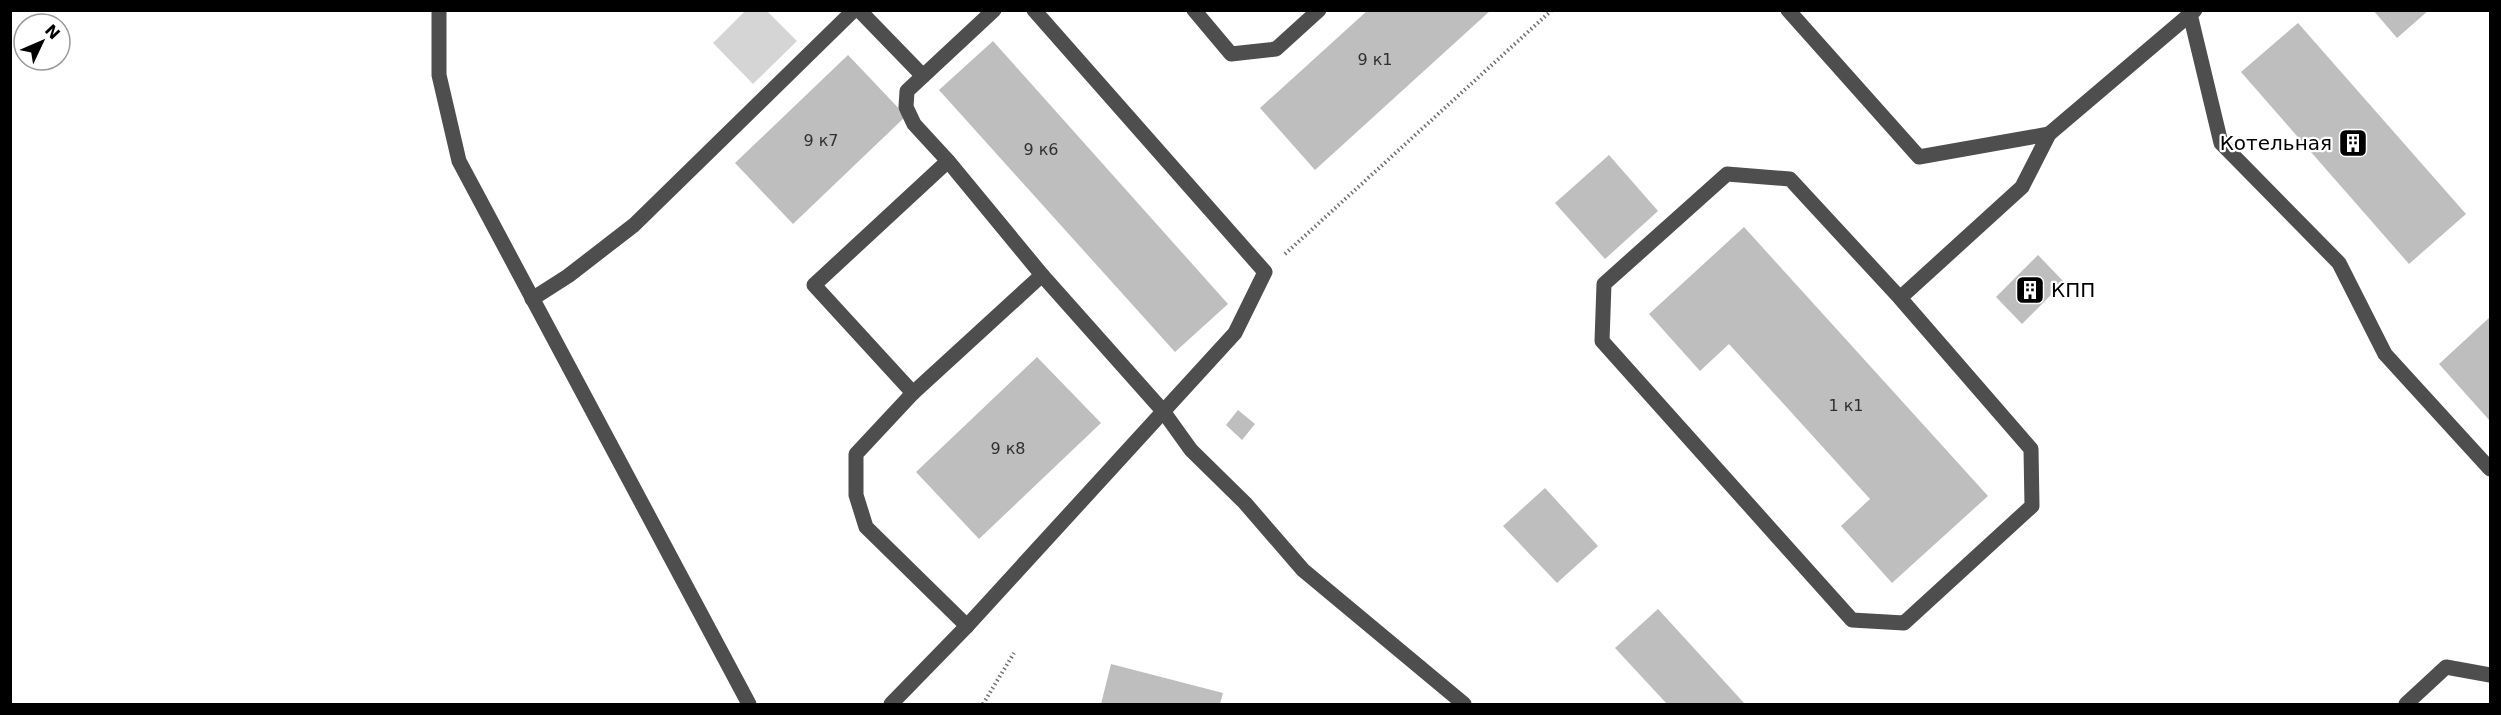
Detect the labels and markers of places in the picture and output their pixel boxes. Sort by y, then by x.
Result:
building icon: Котельная [2337,127,2369,159]
place label: Котельная [2220,131,2332,155]
building icon: КПП [2014,274,2046,306]
place label: КПП [2051,278,2095,302]

